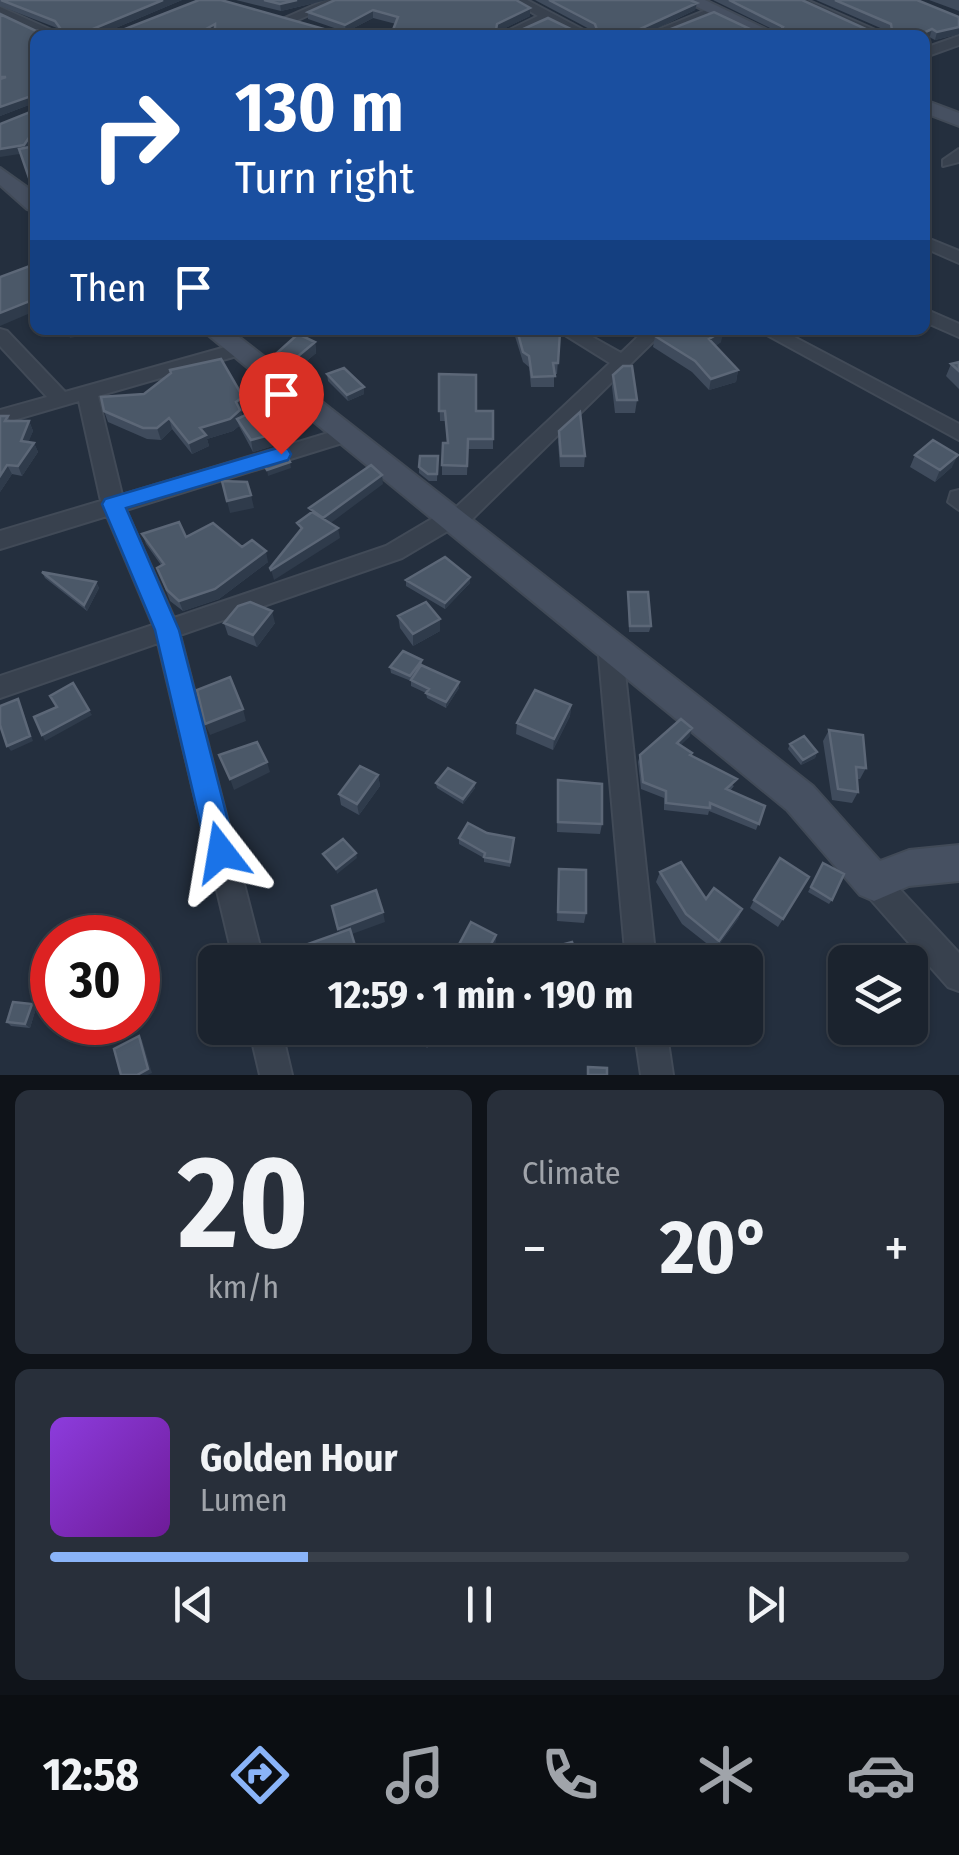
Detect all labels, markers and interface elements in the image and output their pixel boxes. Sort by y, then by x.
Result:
text: 130 m [235,66,404,150]
icon: right [70,70,200,200]
text: Turn right [235,151,414,205]
icon: arrive [166,260,221,315]
text: Then [70,265,146,311]
pin [239,352,324,455]
icon: arrive [254,367,309,422]
position arrow [169,800,273,904]
speed limit sign: 30 [30,915,160,1045]
map controls [828,945,928,1045]
button: layers [828,945,928,1045]
text: 12:59 · 1 min · 190 m [328,972,633,1018]
text: 20 [178,1125,309,1281]
text: Climate [522,1154,621,1192]
text: 20° [660,1203,771,1293]
text: − [522,1216,547,1282]
text: + [884,1216,909,1282]
text: km/h [208,1268,279,1306]
text: Golden Hour [200,1435,398,1481]
text: Lumen [200,1481,288,1519]
icon: previous [166,1577,221,1632]
icon: pause [452,1577,507,1632]
icon: next [738,1577,793,1632]
icon: directions [225,1740,295,1810]
icon: music [380,1740,450,1810]
icon: phone [535,1740,605,1810]
icon: climate [691,1740,761,1810]
icon: car [846,1740,916,1810]
text: 12:58 [43,1748,139,1802]

